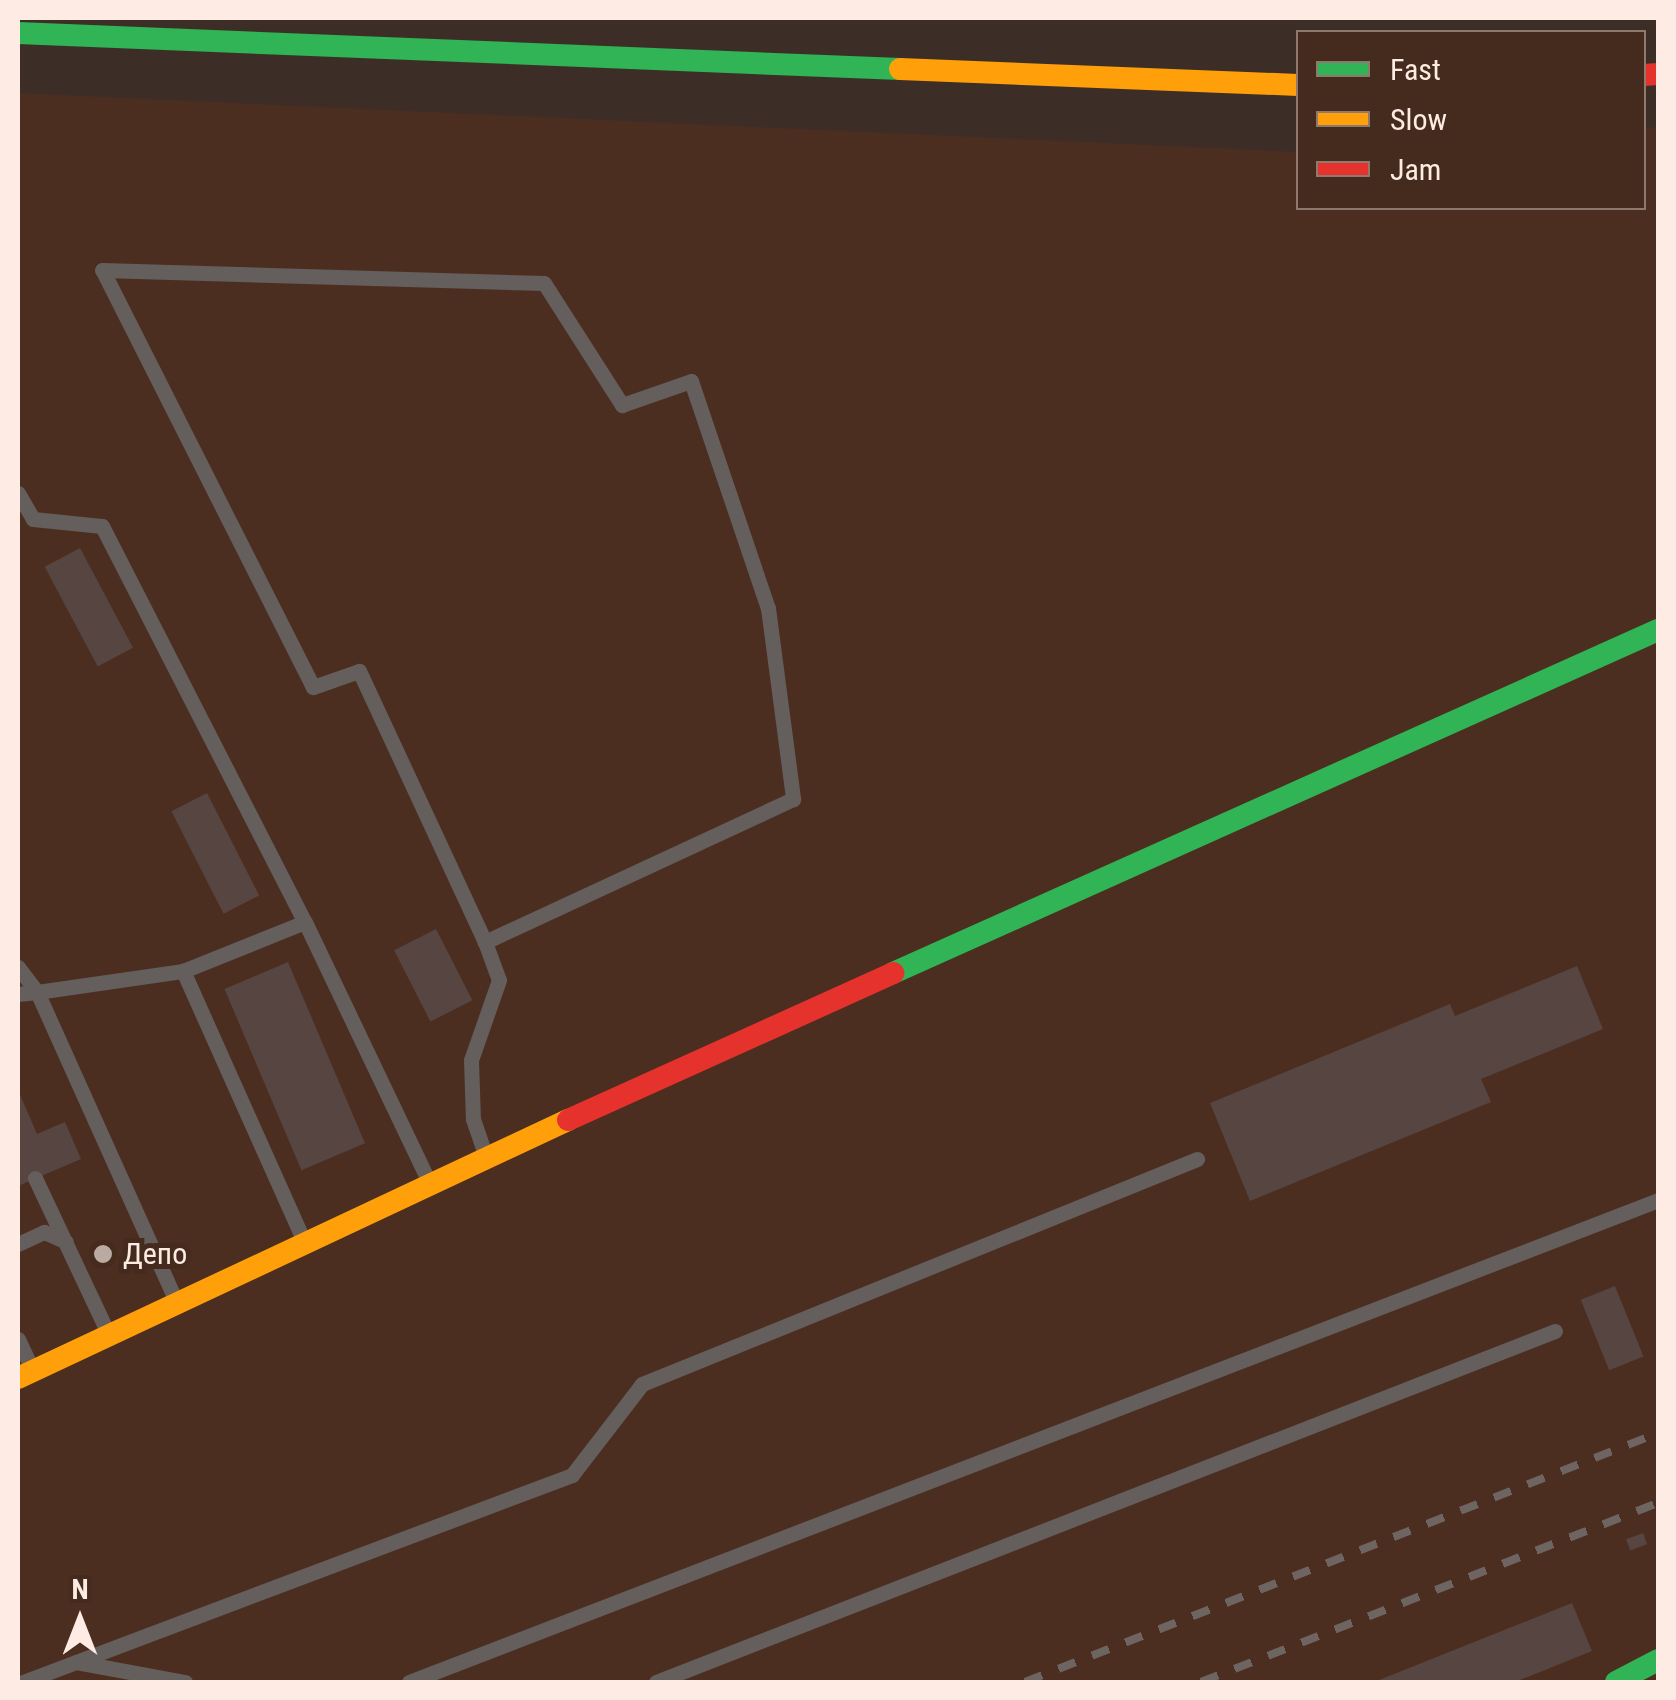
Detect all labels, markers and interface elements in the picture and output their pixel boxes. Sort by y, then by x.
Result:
legend [1296,30,1646,210]
text: Fast [1390,52,1441,87]
text: Slow [1390,102,1447,137]
text: Jam [1390,152,1441,187]
place label: Депо [123,1236,187,1272]
marker: Депо [92,1243,114,1265]
north arrow [30,1570,130,1670]
text: N [71,1573,89,1606]

